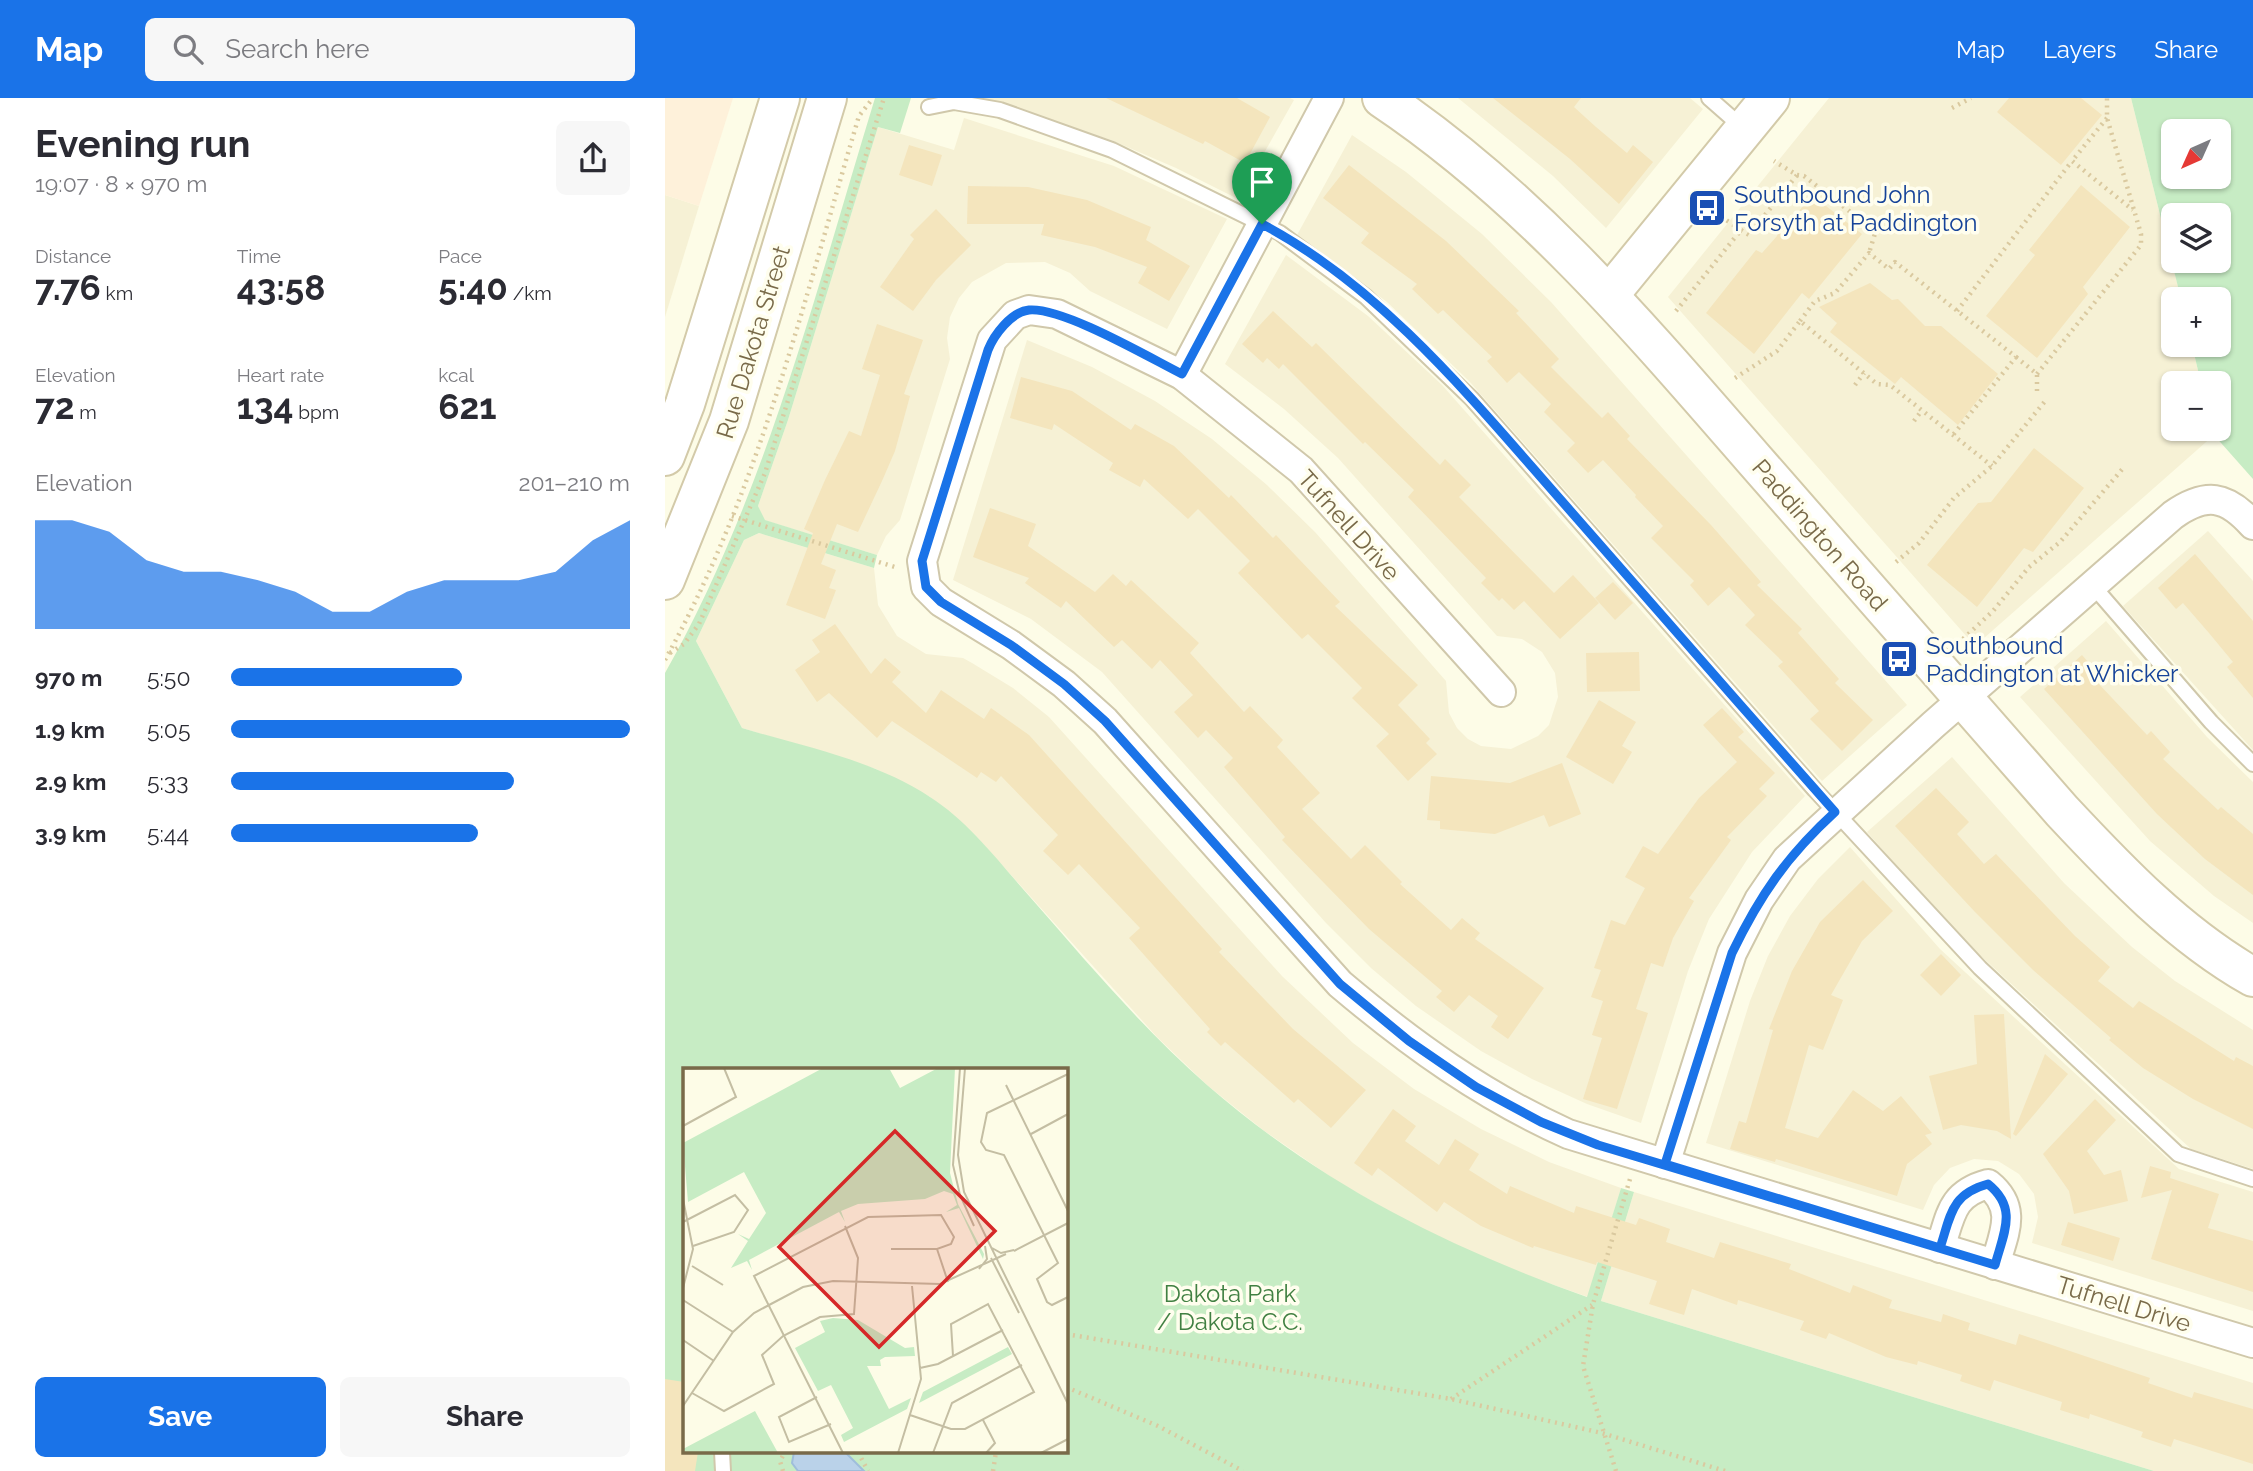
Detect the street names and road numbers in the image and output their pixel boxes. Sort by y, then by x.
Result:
street label: Rue Dakota Street [710,242,796,442]
street label: Paddington Road [1746,453,1894,617]
street label: Tufnell Drive [1292,464,1406,586]
street label: Tufnell Drive [2053,1270,2195,1338]

